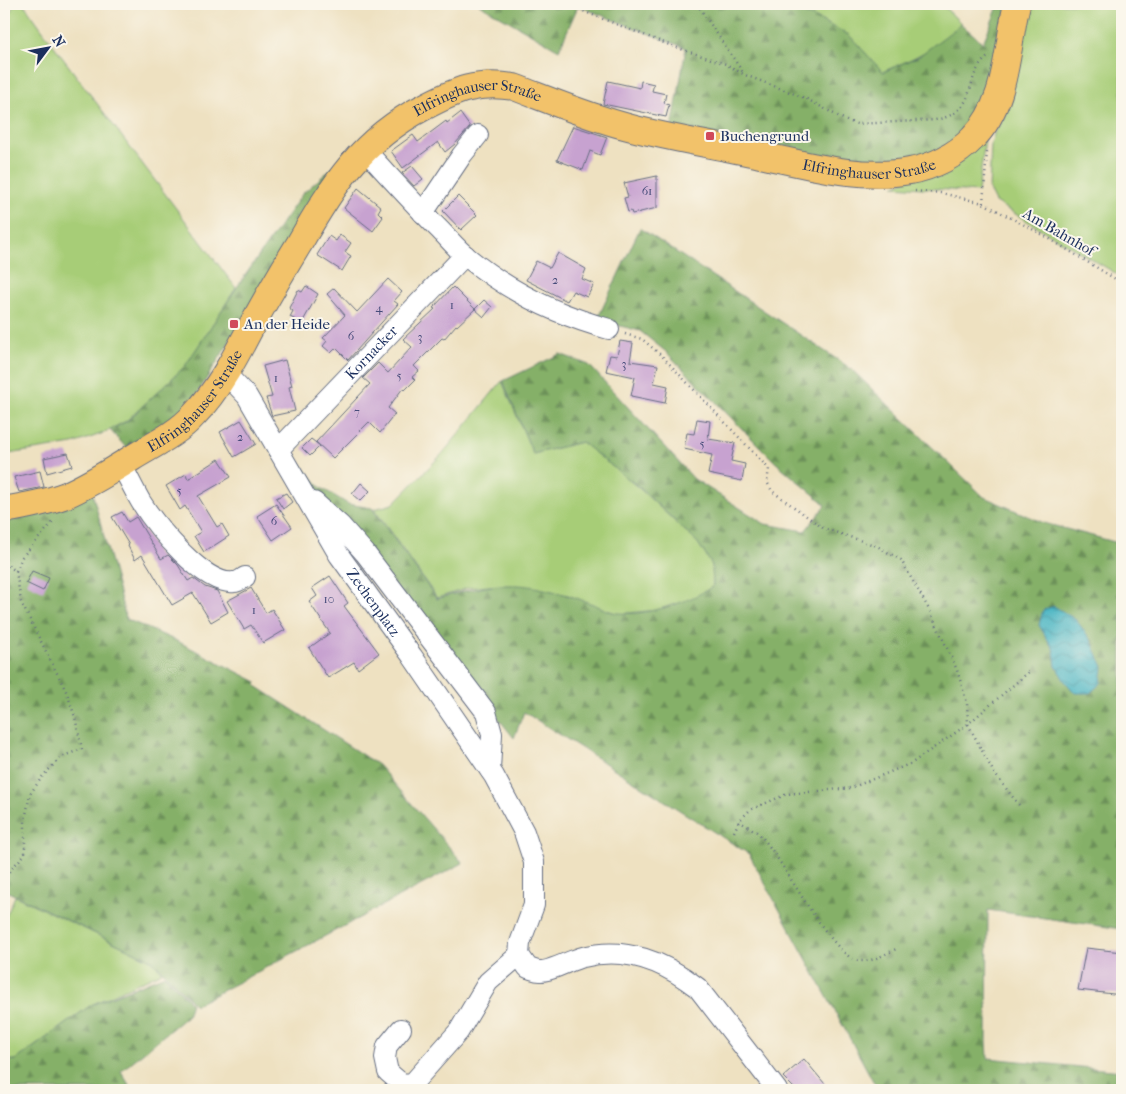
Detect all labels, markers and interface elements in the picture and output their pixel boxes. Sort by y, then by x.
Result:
north arrow [22,22,72,72]
text: N [49,32,69,51]
street label: Elfringhauser Straße [410,76,545,120]
place label: Buchengrund [720,127,810,145]
marker: Buchengrund [704,130,716,142]
street label: Elfringhauser Straße [801,155,939,183]
house number: 61 [642,184,652,198]
street label: Am Bahnhof [1019,204,1101,261]
house number: 2 [552,273,558,287]
house number: 1 [450,298,454,312]
house number: 4 [375,301,383,315]
place label: An der Heide [243,315,330,333]
marker: An der Heide [228,318,240,330]
street label: Kornacker [341,321,402,383]
house number: 6 [348,329,355,343]
house number: 3 [418,330,423,344]
street label: Elfringhauser Straße [144,346,246,456]
house number: 3 [622,357,627,371]
house number: 5 [396,369,402,383]
house number: 1 [274,371,278,385]
house number: 7 [354,405,360,419]
house number: 2 [237,430,243,444]
house number: 5 [699,437,705,451]
house number: 5 [176,484,182,498]
house number: 6 [271,514,278,528]
street label: Zechenplatz [343,565,404,640]
house number: 10 [324,592,334,606]
house number: 1 [252,603,256,617]

